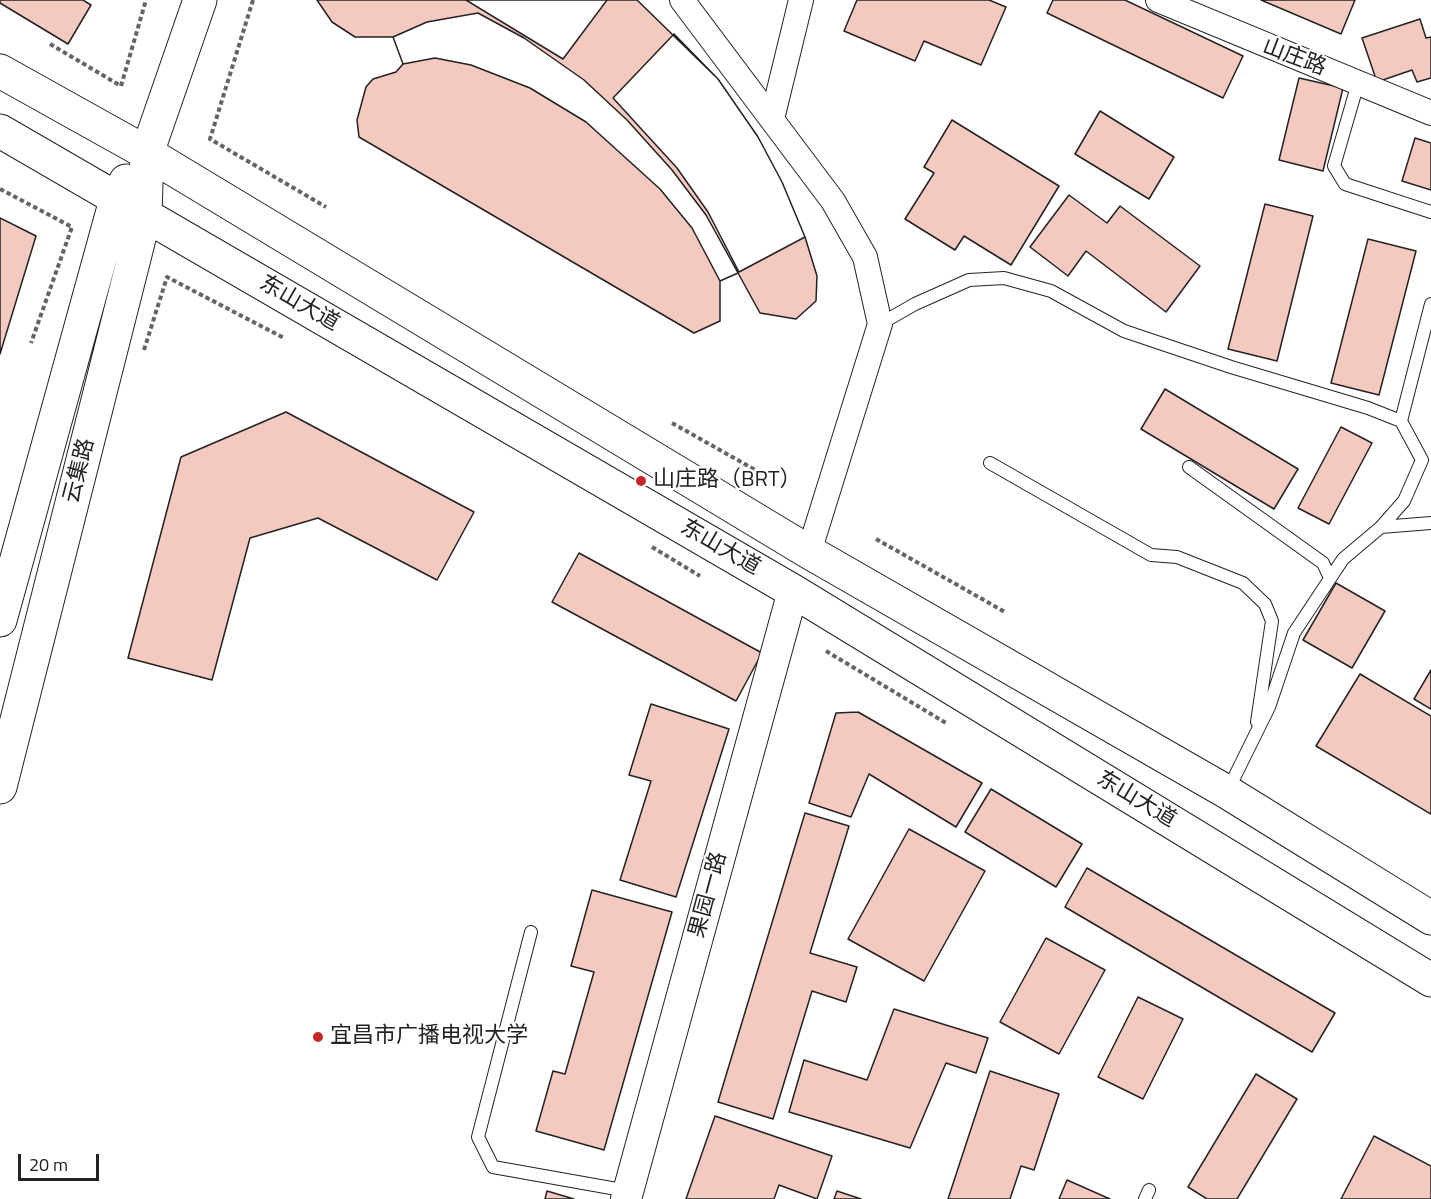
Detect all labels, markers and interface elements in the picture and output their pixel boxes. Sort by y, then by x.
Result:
street label: 山庄路 [1258,34,1330,82]
street label: 东山大道 [254,271,344,337]
street label: 云集路 [59,436,101,506]
place label: 山庄路（BRT） [653,468,801,494]
marker: 山庄路（BRT） [634,474,648,488]
street label: 东山大道 [675,515,765,581]
street label: 东山大道 [1091,766,1181,834]
street label: 果园一路 [685,849,733,941]
place label: 宜昌市广播电视大学 [330,1024,528,1050]
marker: 宜昌市广播电视大学 [311,1030,325,1044]
scale bar [21,1142,102,1180]
text: 20 m [29,1151,68,1178]

